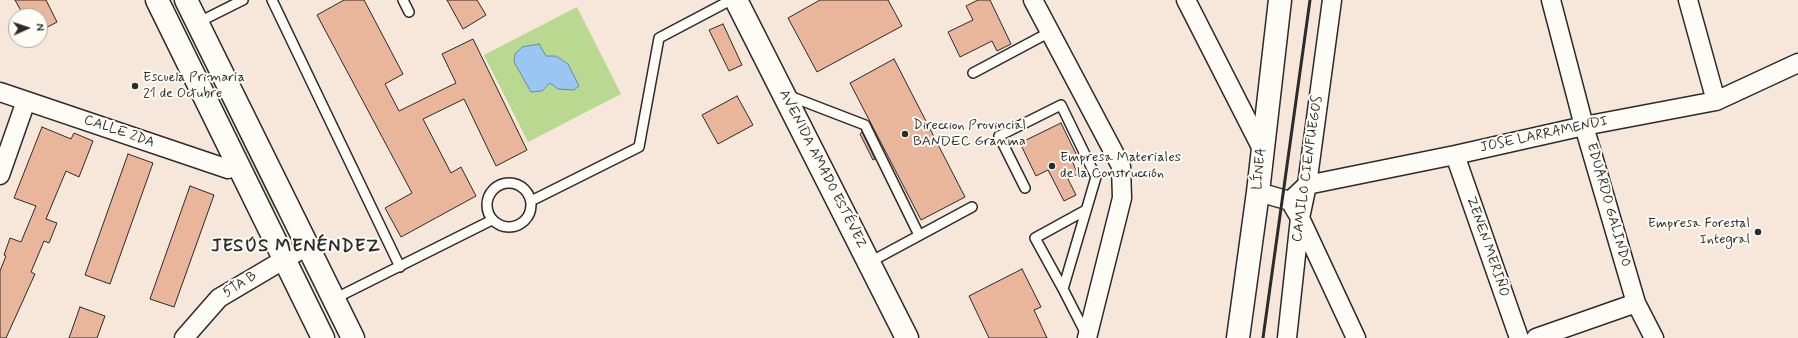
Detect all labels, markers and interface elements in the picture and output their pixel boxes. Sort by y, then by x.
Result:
north arrow [8,8,48,48]
text: N [32,23,46,31]
place label: Escuela Primaria 21 de Octubre [143,70,245,102]
marker: Escuela Primaria 21 de Octubre [130,81,140,91]
street label: AVENIDA AMADO ESTÉVEZ [775,87,869,251]
street label: CAMILO CIENFUEGOS [1289,95,1327,243]
street label: CALLE 2DA [81,112,157,152]
street label: JOSE LARRAMENDI [1479,113,1609,157]
place label: Direccion Provincial BANDEC Granma [913,118,1026,150]
marker: Direccion Provincial BANDEC Granma [900,129,910,139]
street label: EDUARDO GALINDO [1582,141,1634,269]
street label: LÍNEA [1249,147,1271,191]
place label: Empresa Materiales de la Construcción [1060,150,1181,182]
marker: Empresa Materiales de la Construcción [1047,161,1057,171]
street label: ZENEN MERIÑO [1462,195,1512,299]
place label: Empresa Forestal Integral [1648,216,1750,248]
marker: Empresa Forestal Integral [1753,227,1763,237]
district label: JESÚS MENÉNDEZ [212,236,380,258]
street label: 5TA B [220,268,260,302]

